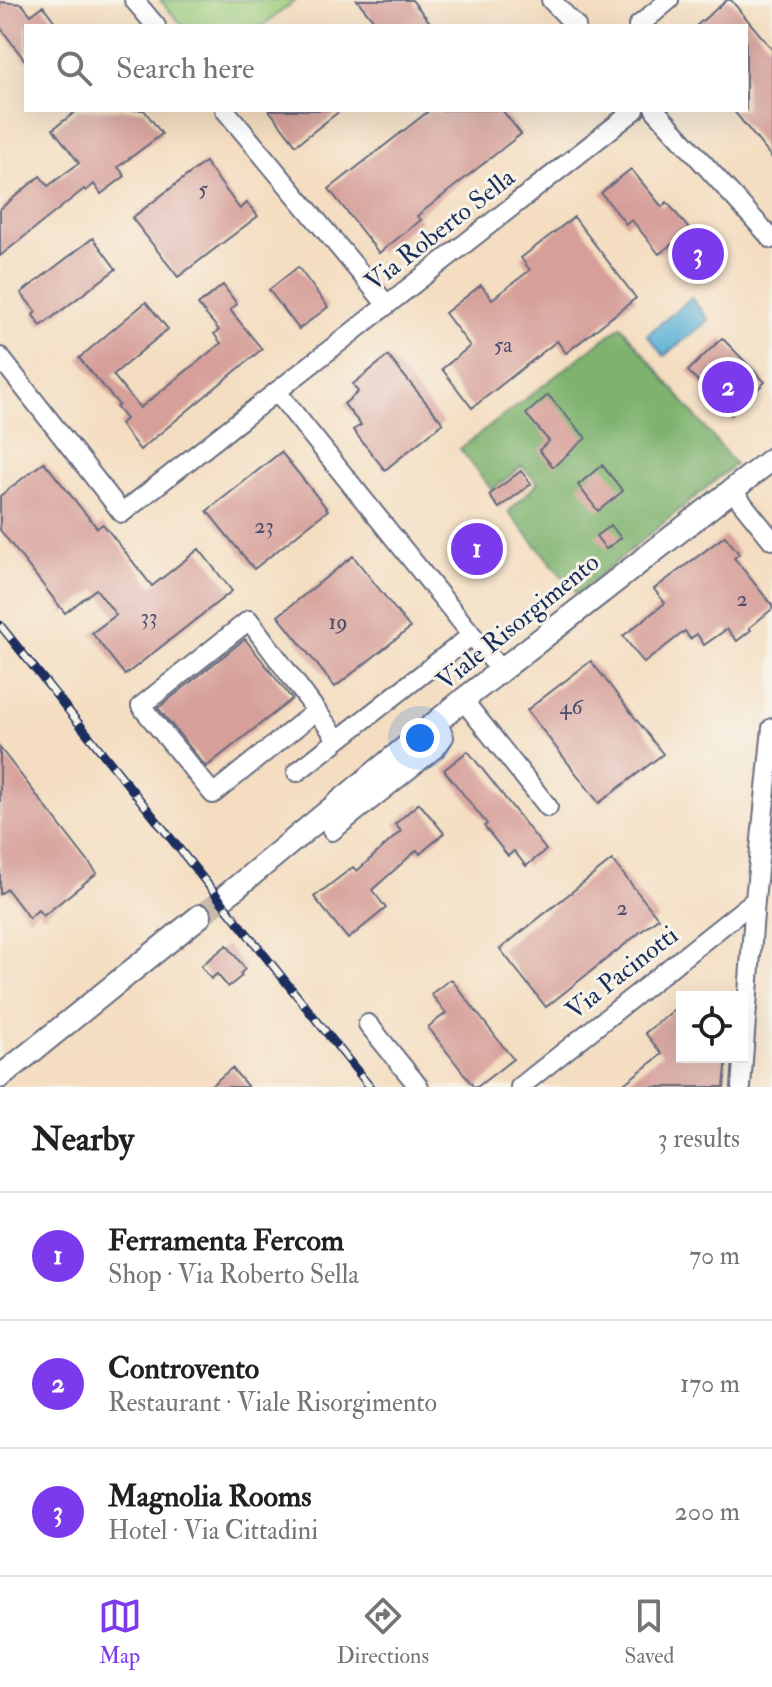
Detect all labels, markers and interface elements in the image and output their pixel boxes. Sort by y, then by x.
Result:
search box [24,24,748,112]
icon: search [52,46,96,90]
text: Search here [116,50,255,87]
street label: Via Roberto Sella [359,161,521,298]
house number: 5 [198,175,208,203]
pin: 3 [672,224,724,284]
house number: 5a [494,331,513,359]
pin: 2 [702,357,754,417]
house number: 23 [254,512,274,540]
pin: 1 [451,519,503,579]
street label: Viale Risorgimento [430,547,606,697]
house number: 2 [736,585,748,613]
house number: 33 [141,603,157,631]
house number: 19 [328,608,348,636]
house number: 46 [560,693,584,721]
your location [400,718,440,758]
house number: 2 [616,894,628,922]
street label: Via Pacinotti [559,919,685,1027]
map controls [676,991,748,1063]
button: locate [676,991,748,1063]
text: Nearby [32,1118,134,1161]
text: 3 results [658,1123,740,1155]
text: Ferramenta Fercom [108,1222,344,1259]
text: 1 [53,1240,63,1272]
text: 70 m [689,1240,740,1272]
text: Shop · Via Roberto Sella [108,1259,359,1291]
text: Controvento [108,1350,259,1387]
text: 2 [51,1368,65,1400]
text: 170 m [680,1368,740,1400]
text: Restaurant · Viale Risorgimento [108,1387,437,1419]
text: Magnolia Rooms [108,1478,312,1515]
text: 3 [53,1496,63,1528]
text: 200 m [675,1496,740,1528]
text: Hotel · Via Cittadini [108,1515,318,1547]
tab: Map [98,1594,142,1670]
tab: Directions [337,1594,429,1670]
tab: Saved [624,1594,674,1670]

